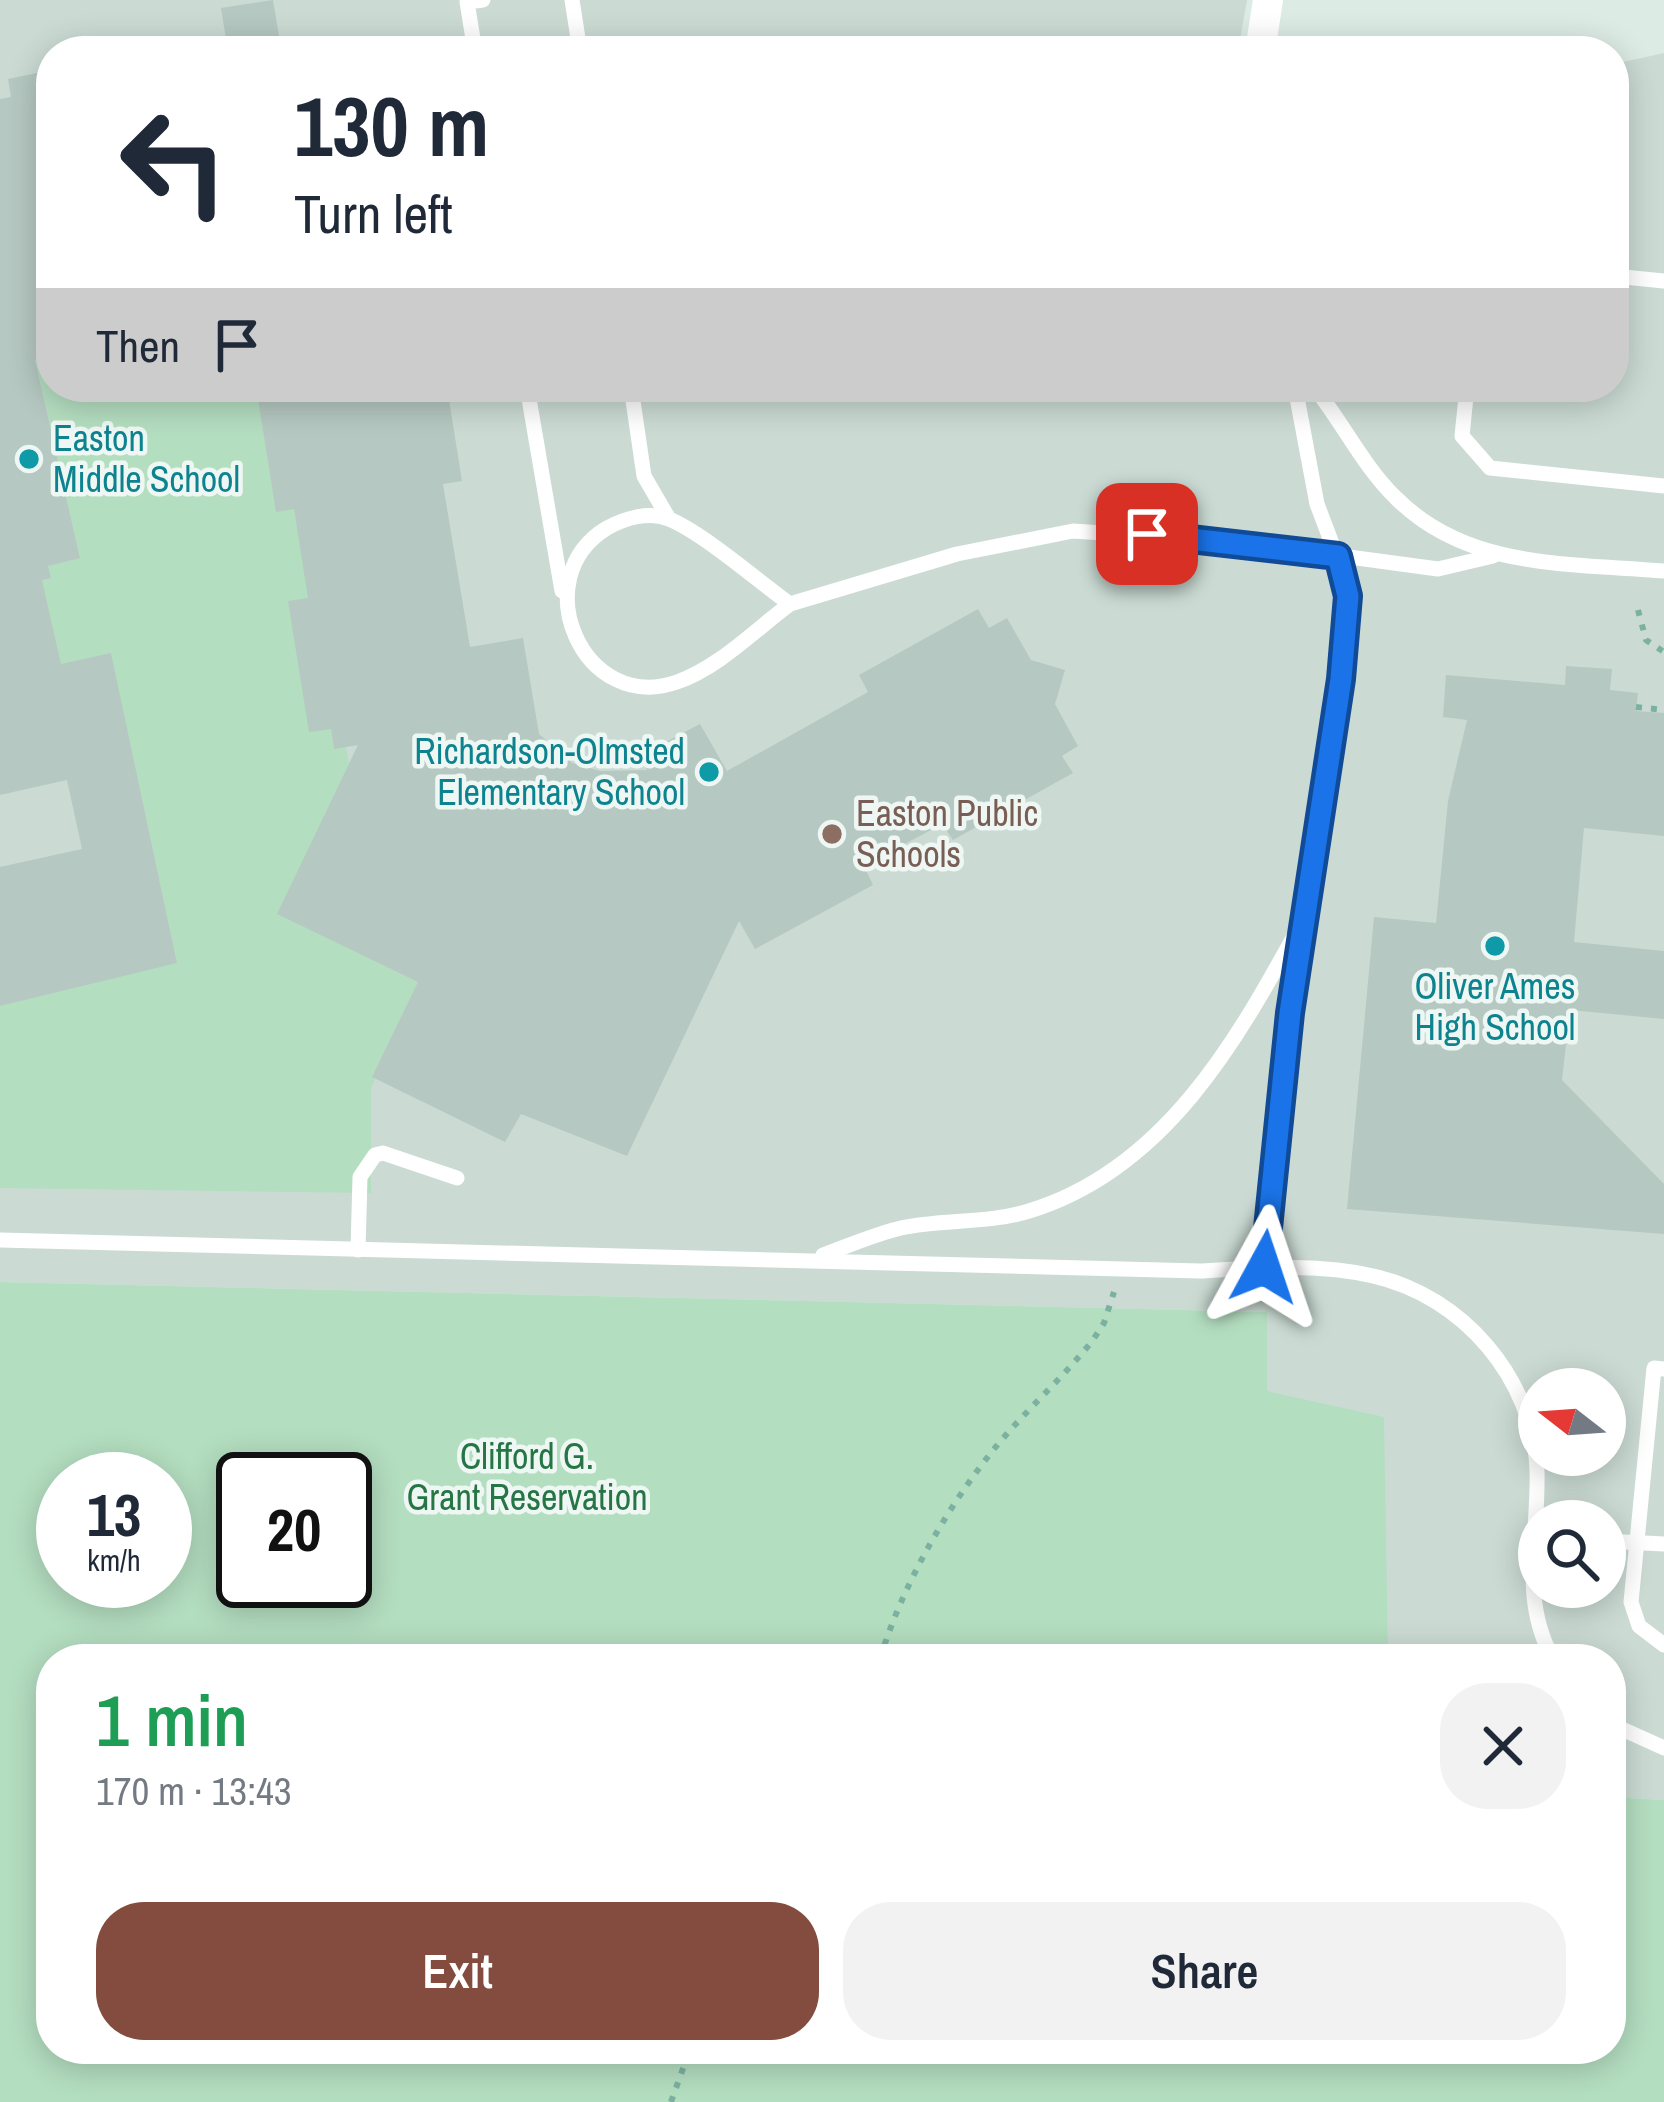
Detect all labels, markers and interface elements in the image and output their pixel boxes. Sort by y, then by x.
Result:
text: 130 m [294,69,489,182]
icon: left [96,84,252,240]
text: Turn left [294,177,453,250]
icon: arrive [204,312,270,378]
text: Then [96,315,180,376]
place label: Easton Middle School [53,414,240,503]
marker: Easton Middle School [16,446,42,472]
pin [1096,483,1198,585]
icon: arrive [1114,501,1180,567]
place label: Richardson-Olmsted Elementary School [414,727,685,816]
marker: Richardson-Olmsted Elementary School [696,759,722,785]
place label: Easton Public Schools [856,789,1038,878]
marker: Easton Public Schools [819,821,845,847]
marker: Oliver Ames High School [1482,933,1508,959]
place label: Oliver Ames High School [1415,962,1575,1051]
position arrow [1201,1204,1327,1330]
north arrow [1518,1368,1626,1476]
map controls [1518,1368,1626,1608]
park label: Clifford G. Grant Reservation [406,1432,648,1521]
speed limit sign: 20 [216,1452,372,1608]
text: 13 [87,1474,141,1555]
button: search [1518,1500,1626,1608]
text: km/h [87,1540,141,1580]
text: 1 min [96,1671,248,1768]
button: close [1440,1683,1566,1809]
text: 170 m · 13:43 [96,1765,292,1817]
button: Exit [96,1902,819,2040]
button: Share [843,1902,1566,2040]

